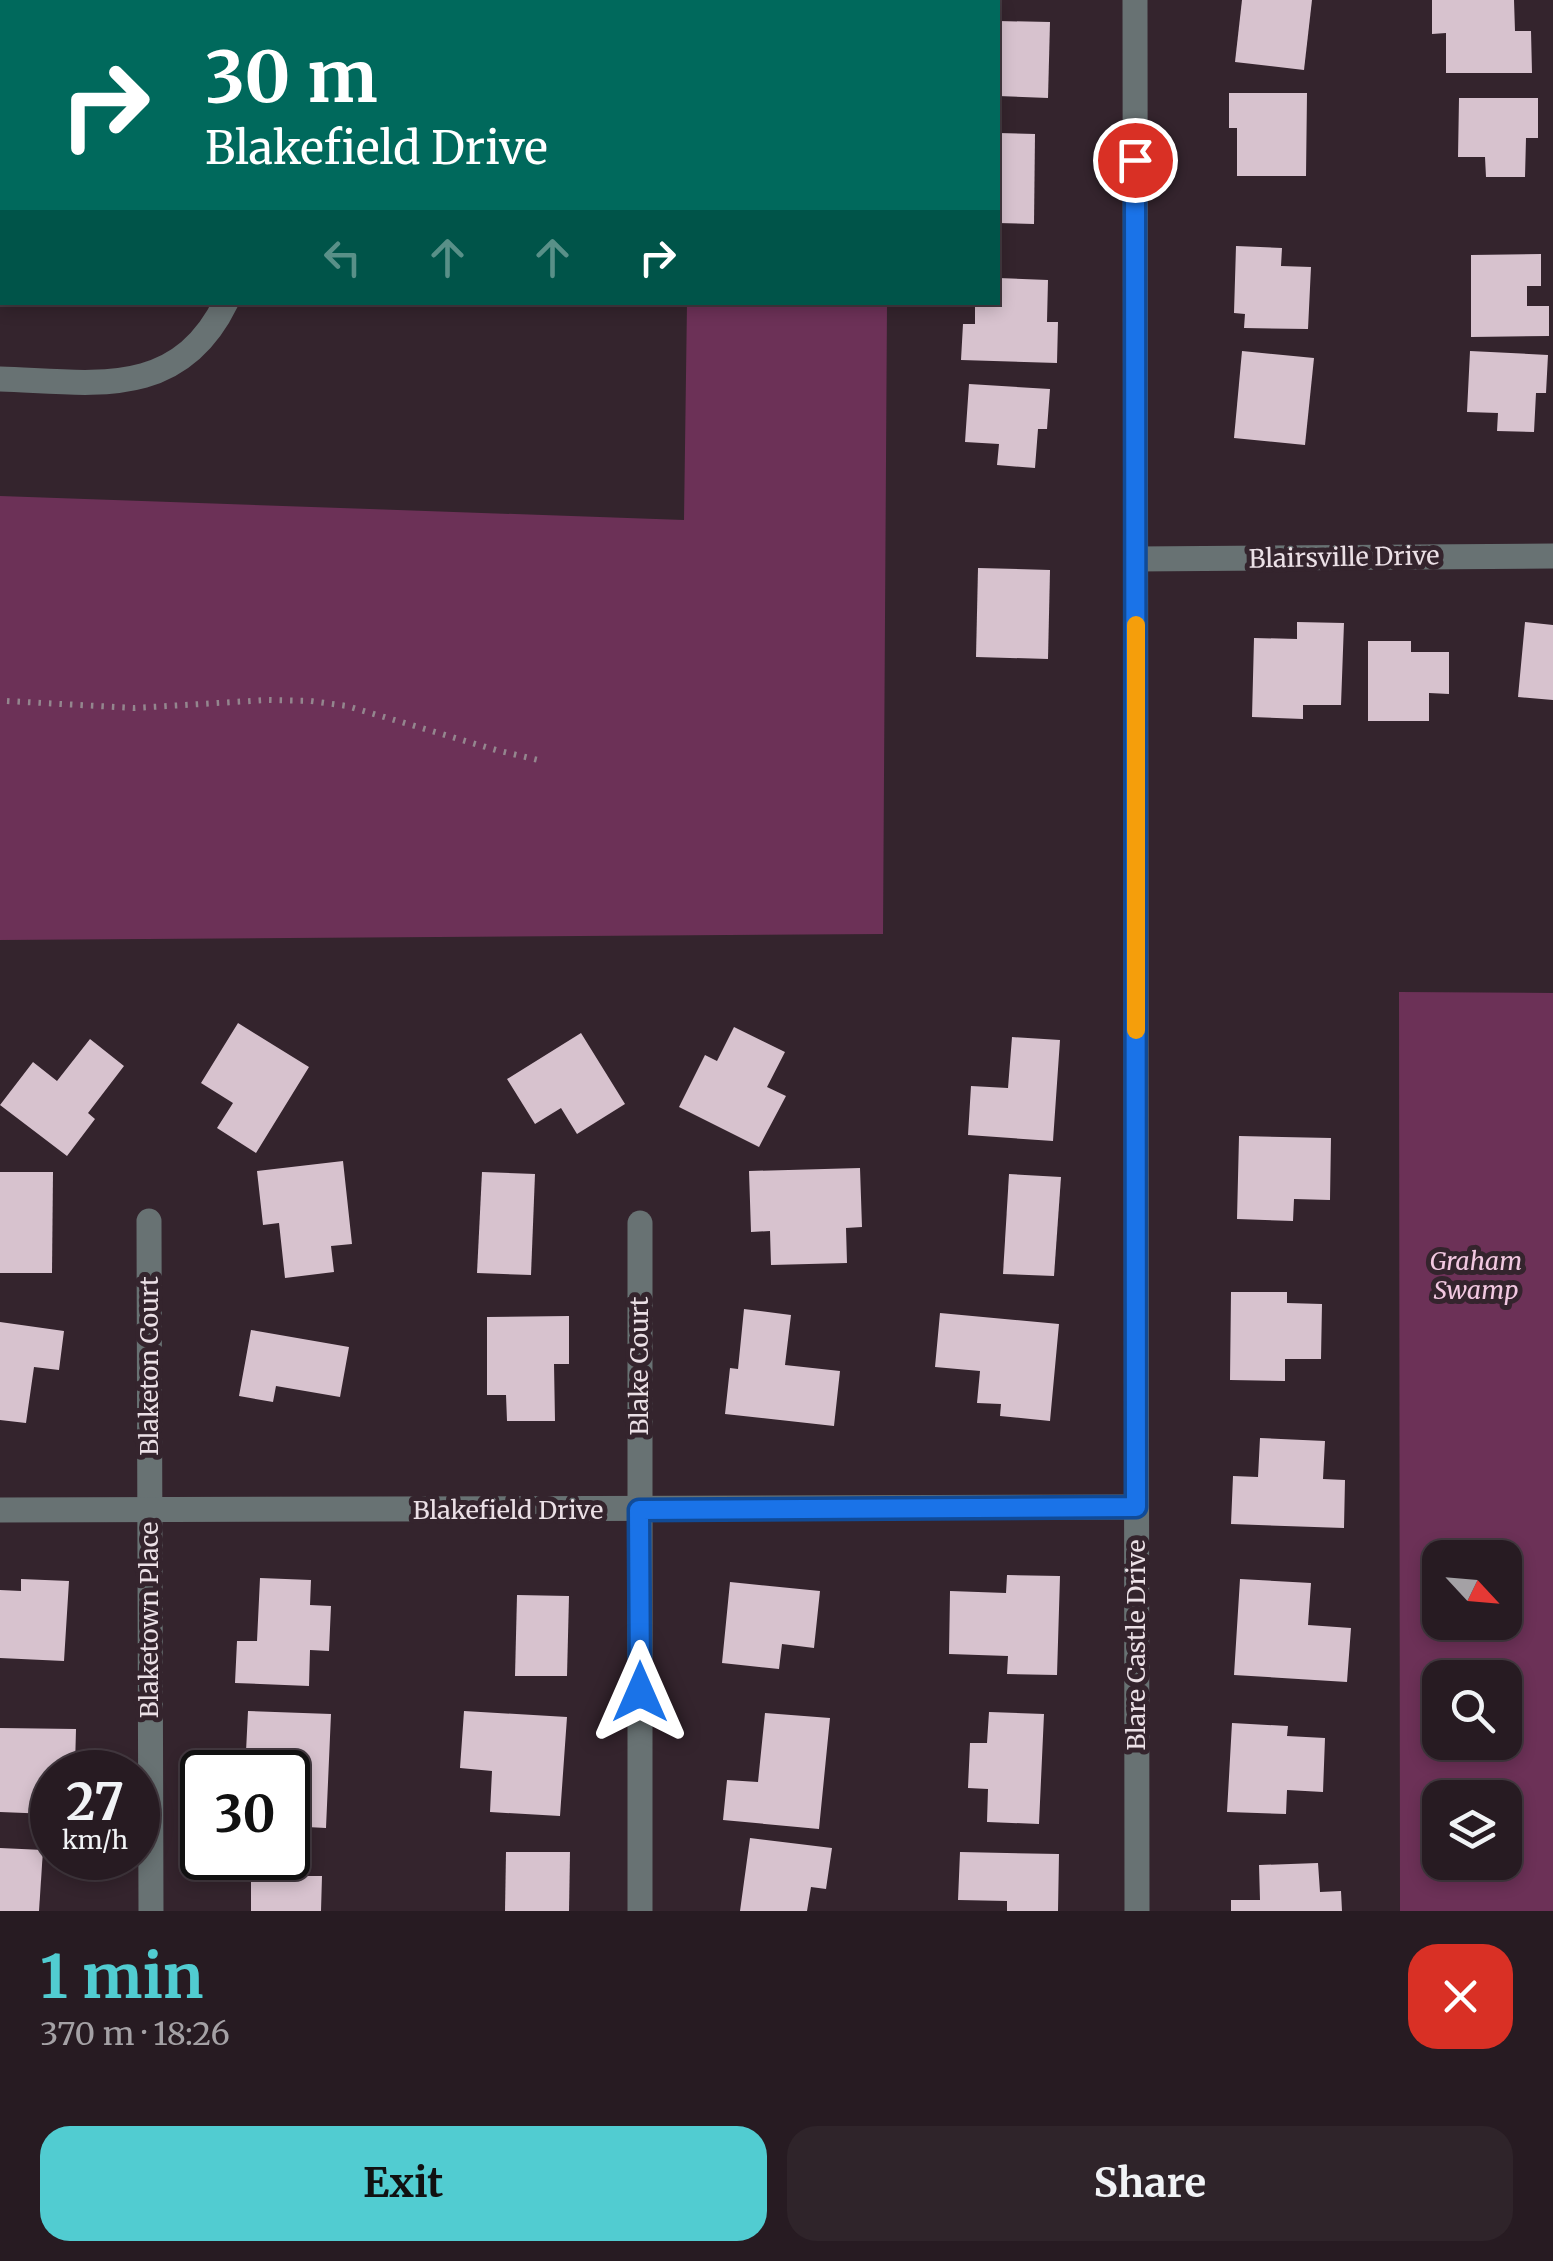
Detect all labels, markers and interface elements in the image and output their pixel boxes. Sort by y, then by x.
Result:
text: 30 m [205,33,378,121]
icon: right [40,40,170,170]
pin [1093,118,1178,203]
text: Blakefield Drive [205,120,548,176]
icon: arrive [1108,133,1163,188]
icon: left [315,230,370,285]
icon: ahead [420,230,475,285]
icon: ahead [525,230,580,285]
icon: right [630,230,685,285]
street label: Blairsville Drive [1248,539,1440,575]
park label: Graham Swamp [1430,1245,1522,1306]
street label: Blaketon Court [133,1276,165,1456]
street label: Blake Court [623,1296,655,1436]
street label: Blakefield Drive [413,1494,603,1526]
street label: Blaketown Place [133,1522,165,1718]
street label: Blare Castle Drive [1120,1540,1152,1751]
north arrow [1422,1540,1522,1640]
map controls [1422,1540,1522,1880]
position arrow [588,1640,692,1744]
button: search [1422,1660,1522,1760]
speed limit sign: 30 [180,1750,310,1880]
text: 27 [66,1771,124,1834]
button: layers [1422,1780,1522,1880]
text: km/h [62,1824,128,1856]
text: 1 min [40,1939,203,2014]
button: close [1408,1944,1513,2049]
text: 370 m · 18:26 [40,2014,230,2054]
button: Exit [40,2126,767,2241]
button: Share [787,2126,1513,2241]

